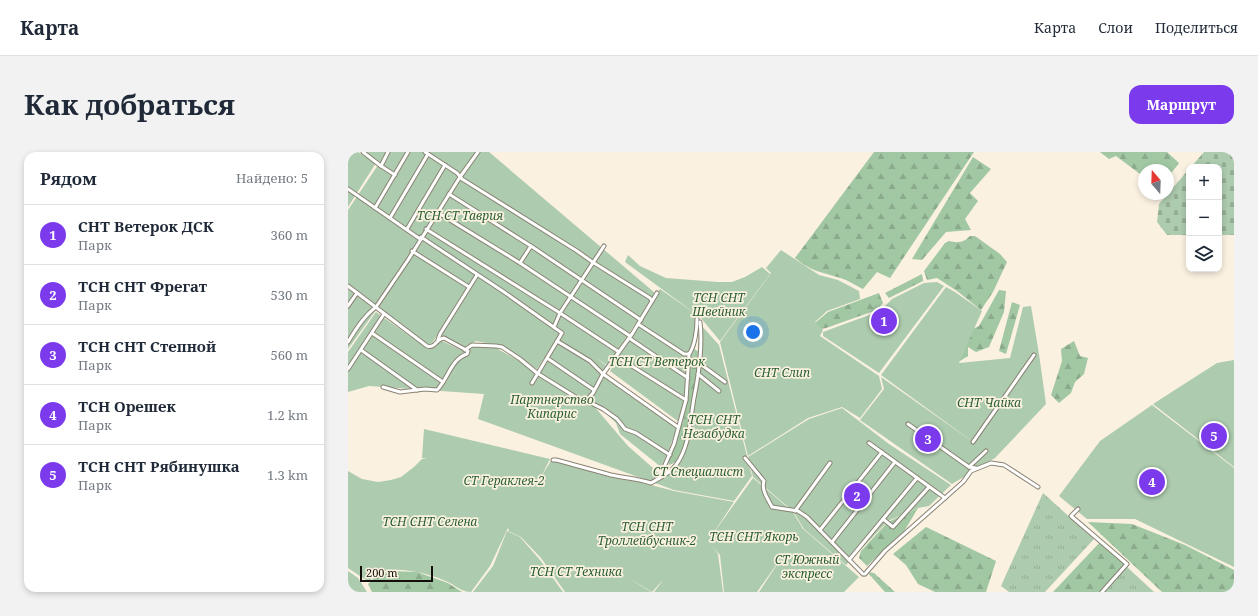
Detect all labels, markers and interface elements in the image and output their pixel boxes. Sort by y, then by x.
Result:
text: Карта [20,15,79,41]
text: Карта [1034,18,1076,37]
text: Слои [1098,18,1133,37]
text: Поделиться [1155,18,1238,37]
text: Как добраться [24,85,235,123]
button: Маршрут [1129,85,1234,124]
north arrow [1138,164,1174,200]
map controls [1186,164,1222,272]
button: + [1186,164,1222,200]
text: Рядом [40,167,97,190]
text: Найдено: 5 [236,169,308,187]
button: − [1186,200,1222,236]
park label: ТСН СТ Таврия [417,207,503,224]
text: СНТ Ветерок ДСК [78,216,214,236]
text: 1 [49,226,57,244]
text: 360 m [271,226,308,244]
text: Парк [78,236,112,254]
button: layers [1186,236,1222,272]
text: ТСН СНТ Фрегат [78,276,207,296]
text: 2 [49,286,57,304]
text: 530 m [271,286,308,304]
park label: ТСН СНТ Швейник [691,289,747,320]
text: Парк [78,296,112,314]
pin: 1 [871,306,897,336]
your location [743,322,763,342]
text: ТСН СНТ Степной [78,336,216,356]
text: 3 [49,346,57,364]
text: 560 m [271,346,308,364]
park label: ТСН СТ Ветерок [609,353,706,370]
text: Парк [78,356,112,374]
park label: СНТ Слип [754,364,810,381]
park label: Партнерство Кипарис [509,391,594,422]
park label: СНТ Чайка [957,394,1021,411]
text: ТСН Орешек [78,396,176,416]
text: 4 [49,406,57,424]
text: 1.2 km [267,406,308,424]
park label: ТСН СНТ Незабудка [682,411,745,442]
text: Парк [78,416,112,434]
pin: 5 [1201,421,1227,451]
pin: 3 [915,424,941,454]
text: ТСН СНТ Рябинушка [78,456,240,476]
park label: СТ Специалист [653,463,744,480]
text: 5 [49,466,57,484]
text: 1.3 km [267,466,308,484]
pin: 4 [1139,467,1165,497]
park label: СТ Гераклея-2 [463,472,545,489]
text: Парк [78,476,112,494]
pin: 2 [844,481,870,511]
park label: ТСН СНТ Селена [383,513,478,530]
park label: ТСН СНТ Троллейбусник-2 [598,518,697,549]
park label: ТСН СНТ Якорь [709,528,799,545]
park label: СТ Южный экспресс [775,551,839,582]
park label: ТСН СТ Техника [530,563,622,580]
scale bar [360,564,433,583]
text: 200 m [366,565,398,580]

